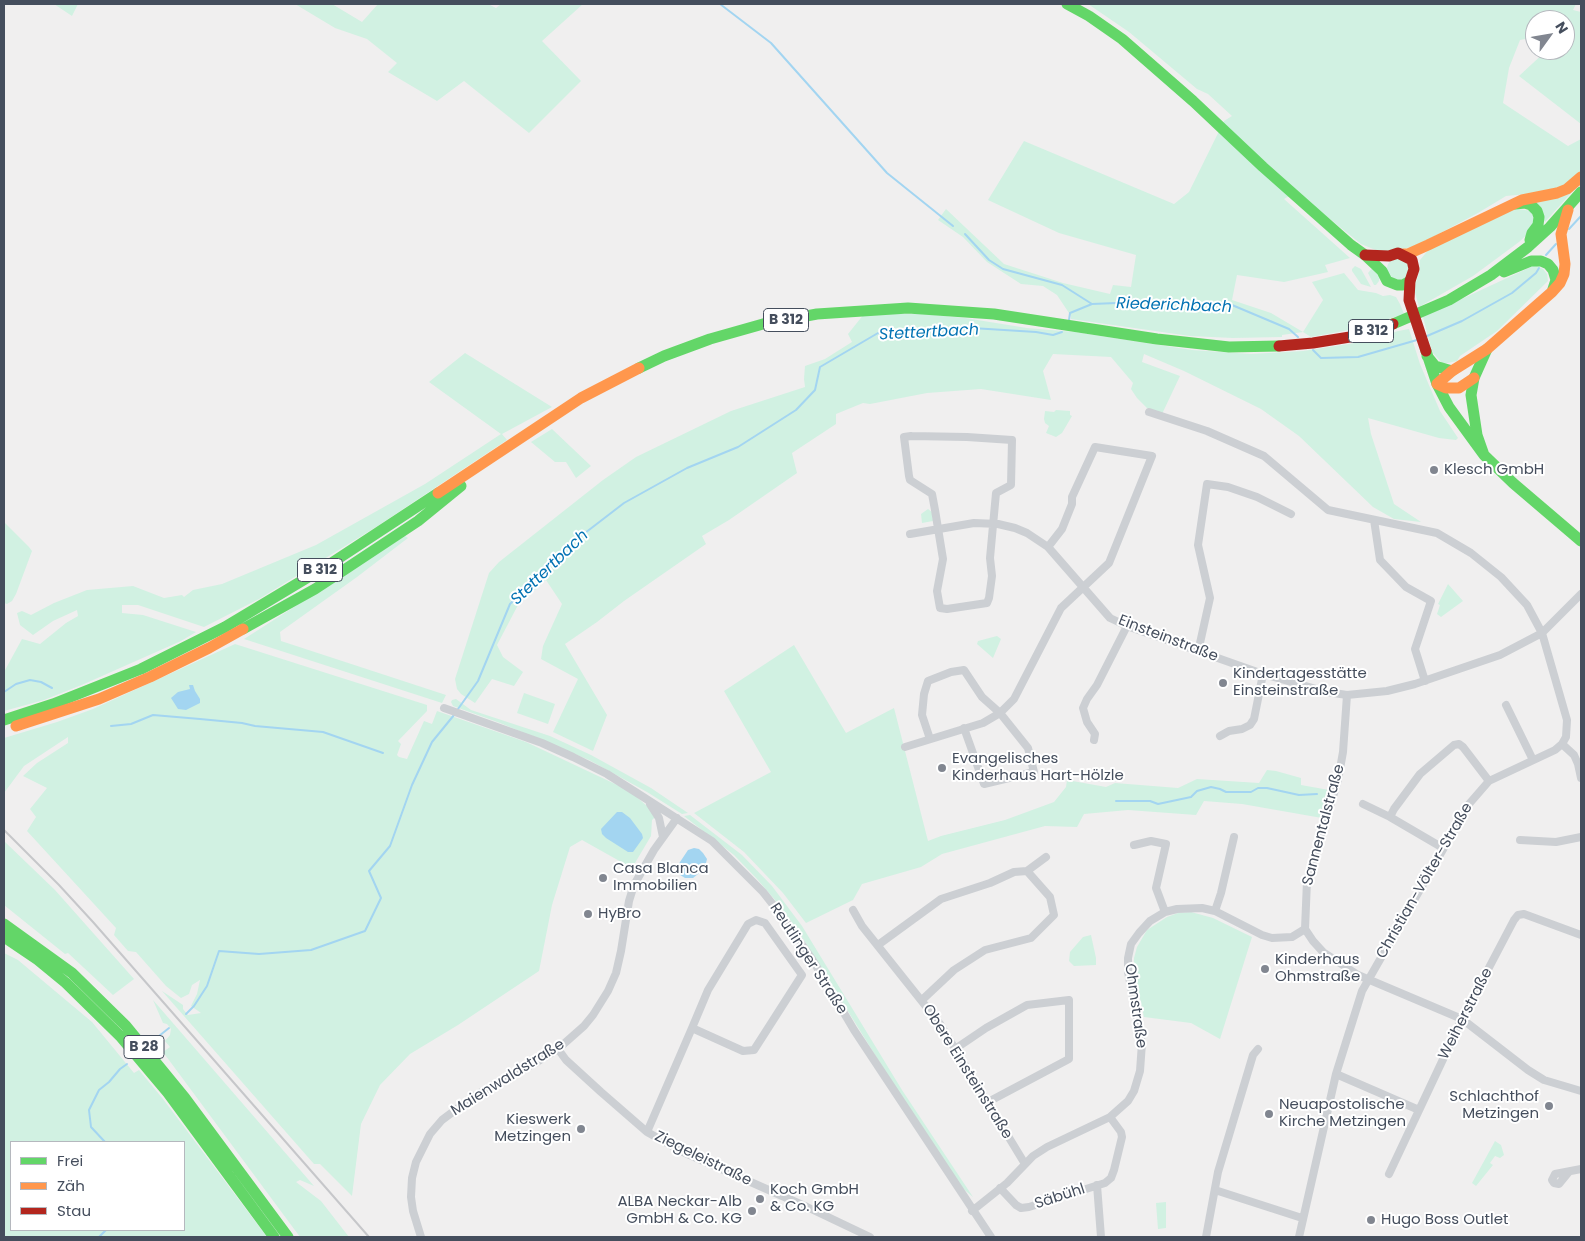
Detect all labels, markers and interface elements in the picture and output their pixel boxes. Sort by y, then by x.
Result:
north arrow [1525,10,1575,60]
text: N [1551,18,1573,37]
water label: Riederichbach [1116,294,1232,318]
road number: B 312 [764,308,808,332]
road number: B 312 [1348,320,1394,342]
water label: Stettertbach [879,321,979,345]
place label: Klesch GmbH [1444,461,1544,479]
marker: Klesch GmbH [1428,464,1440,476]
water label: Stettertbach [507,526,593,610]
road number: B 312 [298,558,342,582]
street label: Einsteinstraße [1116,612,1220,666]
place label: Kindertagesstätte Einsteinstraße [1233,665,1367,700]
marker: Kindertagesstätte Einsteinstraße [1217,677,1229,689]
place label: Evangelisches Kinderhaus Hart-Hölzle [952,750,1124,785]
marker: Evangelisches Kinderhaus Hart-Hölzle [936,762,948,774]
street label: Sannentalstraße [1299,762,1349,888]
street label: Christian-Völter-Straße [1373,800,1477,962]
place label: Casa Blanca Immobilien [613,860,709,895]
marker: Casa Blanca Immobilien [597,872,609,884]
street label: Reutlinger Straße [765,900,851,1018]
place label: HyBro [598,905,641,923]
marker: HyBro [582,908,594,920]
place label: Kinderhaus Ohmstraße [1275,951,1360,986]
street label: Ohmstraße [1120,962,1150,1050]
marker: Kinderhaus Ohmstraße [1259,963,1271,975]
street label: Weiherstraße [1435,965,1497,1063]
street label: Obere Einsteinstraße [918,1001,1016,1143]
road number: B 28 [124,1036,164,1058]
street label: Maienwaldstraße [448,1036,568,1120]
place label: Schlachthof Metzingen [1449,1088,1539,1123]
place label: Neuapostolische Kirche Metzingen [1279,1096,1406,1131]
marker: Schlachthof Metzingen [1543,1100,1555,1112]
marker: Neuapostolische Kirche Metzingen [1263,1108,1275,1120]
place label: Kieswerk Metzingen [494,1111,571,1146]
marker: Kieswerk Metzingen [575,1123,587,1135]
street label: Ziegeleistraße [652,1128,754,1190]
legend [10,1141,185,1231]
text: Frei [57,1150,83,1171]
text: Zäh [57,1175,85,1196]
street label: Säbühl [1033,1180,1087,1214]
place label: Koch GmbH & Co. KG [770,1181,859,1216]
place label: ALBA Neckar-Alb GmbH & Co. KG [617,1193,742,1228]
marker: Koch GmbH & Co. KG [754,1193,766,1205]
text: Stau [57,1200,91,1221]
marker: ALBA Neckar-Alb GmbH & Co. KG [746,1205,758,1217]
place label: Hugo Boss Outlet [1381,1211,1508,1229]
marker: Hugo Boss Outlet [1365,1214,1377,1226]

